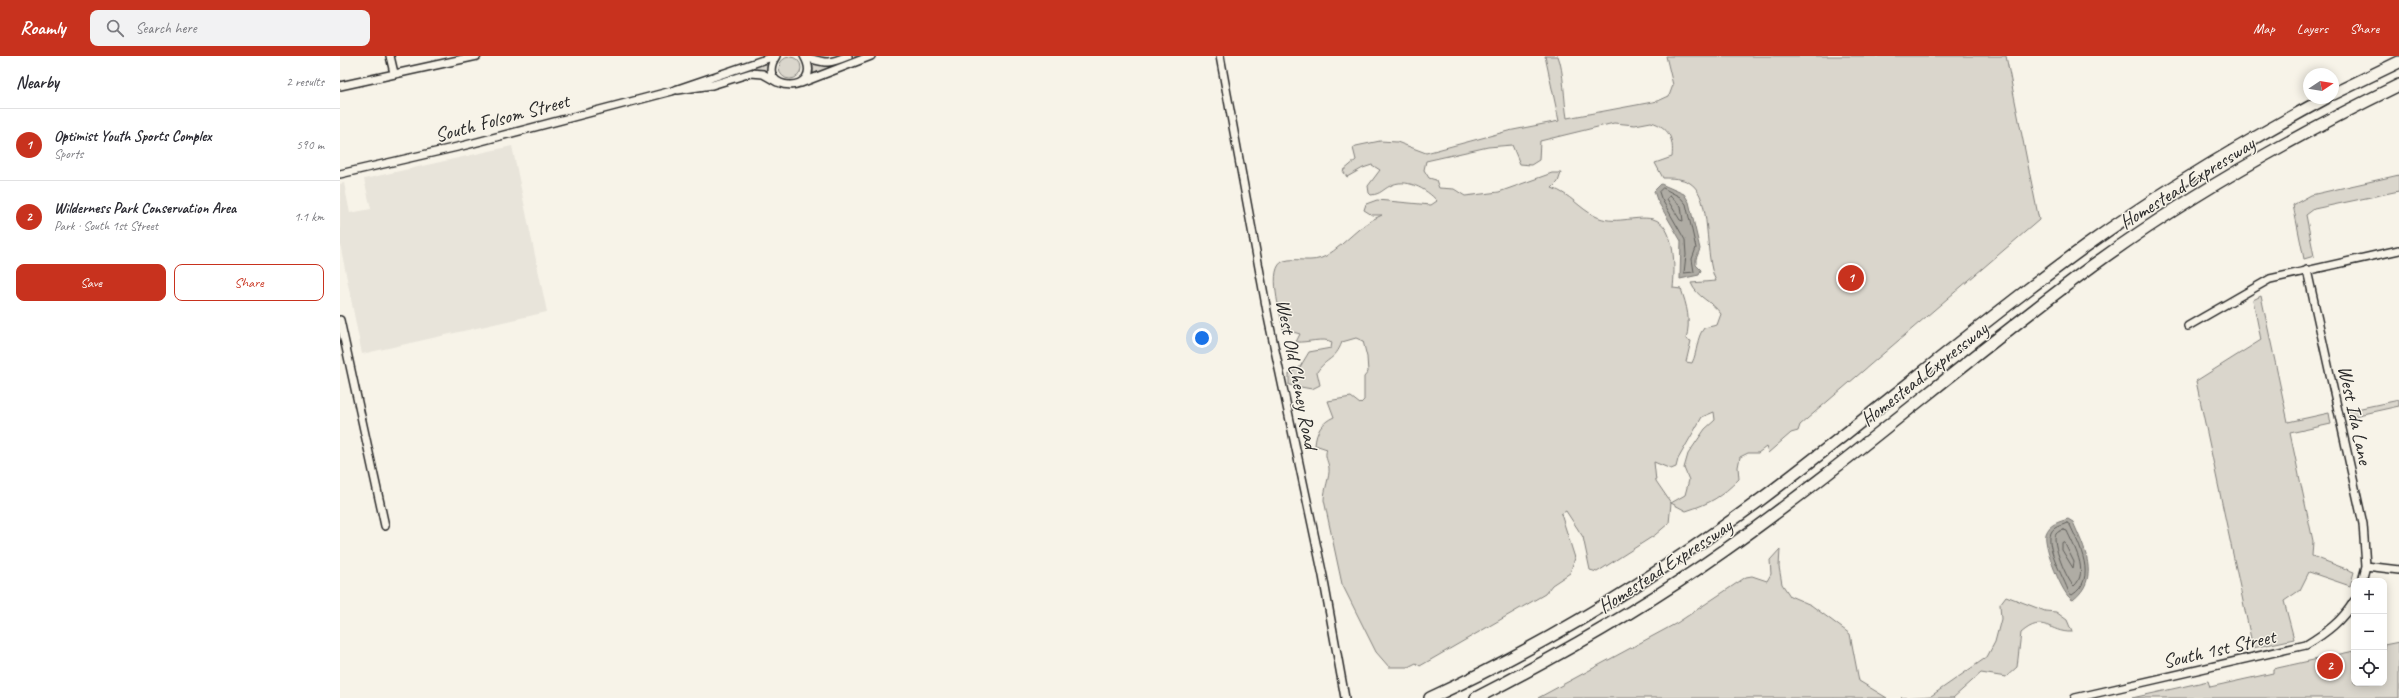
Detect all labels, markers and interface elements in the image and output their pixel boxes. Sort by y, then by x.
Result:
search box [90,10,370,46]
text: Roamly [20,16,66,40]
icon: search [104,17,126,39]
text: Search here [136,19,197,38]
text: Map [2253,20,2275,37]
text: Layers [2297,20,2328,37]
text: Share [2350,20,2379,37]
north arrow [2303,68,2339,104]
text: Nearby [16,72,59,93]
text: 2 results [286,74,324,90]
street label: South Folsom Street [432,87,574,148]
text: Optimist Youth Sports Complex [54,127,211,146]
street label: Homestead Expressway [2115,131,2260,235]
text: 1 [26,137,32,153]
text: 590 m [296,137,324,153]
text: Sports [54,146,83,162]
text: Wilderness Park Conservation Area [54,199,236,218]
text: 2 [26,209,32,225]
text: 1.1 km [294,209,324,225]
text: Park · South 1st Street [54,218,158,234]
pin: 1 [1838,263,1864,293]
button: Save [16,264,166,301]
button: Share [174,264,324,301]
street label: West Old Cheney Road [1270,297,1324,454]
street label: Homestead Expressway [1855,316,1994,432]
your location [1192,328,1212,348]
street label: West Ida Lane [2332,363,2378,468]
street label: Homestead Expressway [1593,513,1738,619]
map controls [2351,578,2387,686]
button: + [2351,578,2387,614]
button: − [2351,614,2387,650]
street label: South 1st Street [2160,623,2280,674]
button: locate [2351,650,2387,686]
pin: 2 [2317,651,2343,681]

